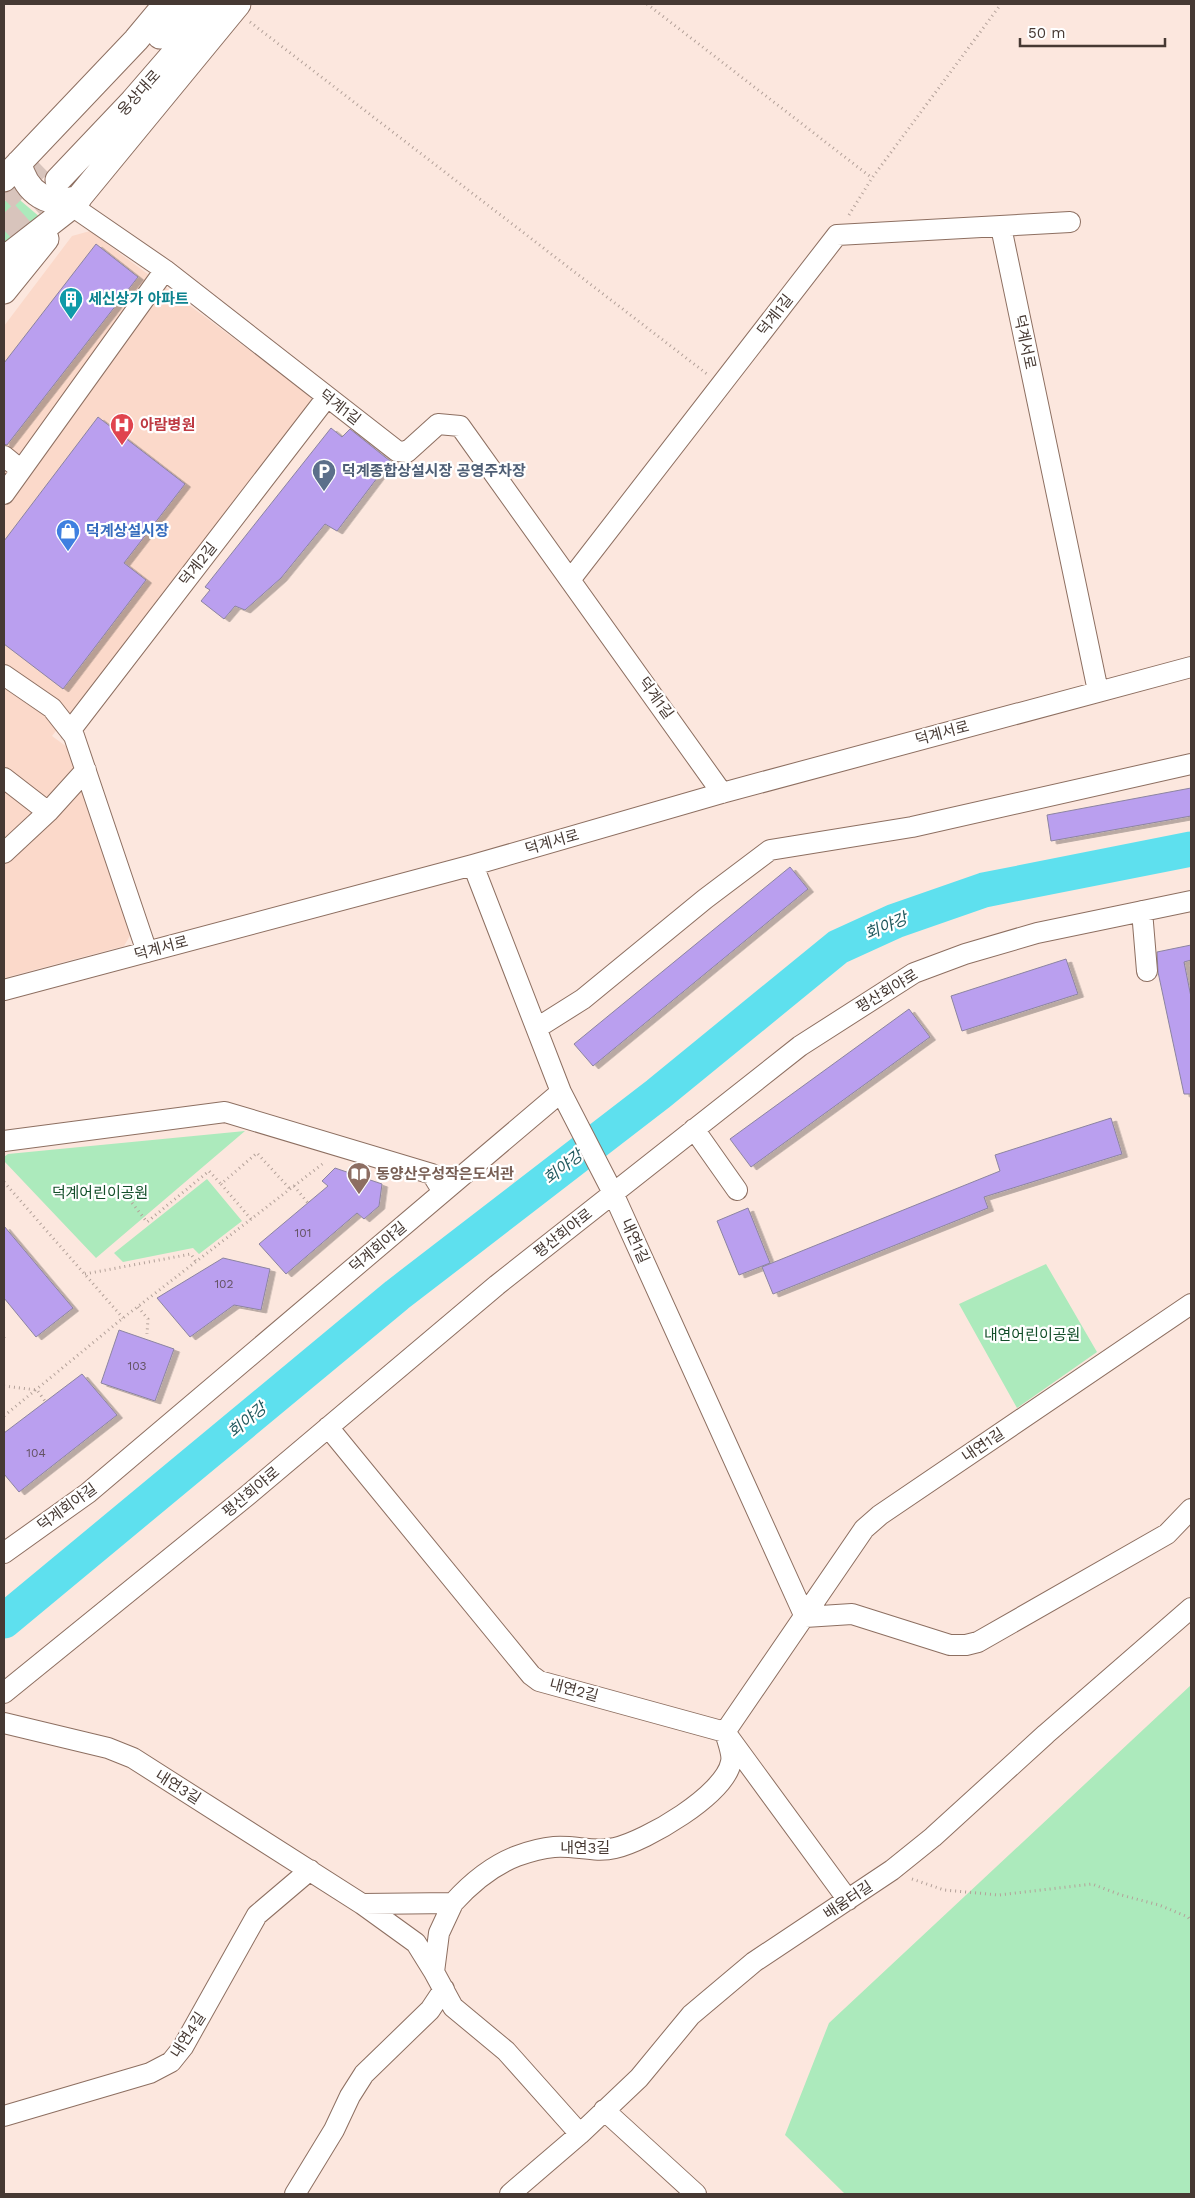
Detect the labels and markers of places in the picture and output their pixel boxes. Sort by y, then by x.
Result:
building icon: 세신상가 아파트 [58,286,84,320]
place label: 세신상가 아파트 [88,290,189,308]
hospital icon: 아람병원 [109,412,135,446]
place label: 아람병원 [140,416,195,434]
parking icon: 덕계종합상설시장 공영주차장 [311,458,337,492]
place label: 덕계종합상설시장 공영주차장 [342,462,526,480]
shop icon: 덕계상설시장 [55,518,81,552]
place label: 덕계상설시장 [86,522,169,540]
library icon: 동양산우성작은도서관 [346,1161,372,1195]
place label: 동양산우성작은도서관 [376,1165,514,1183]

